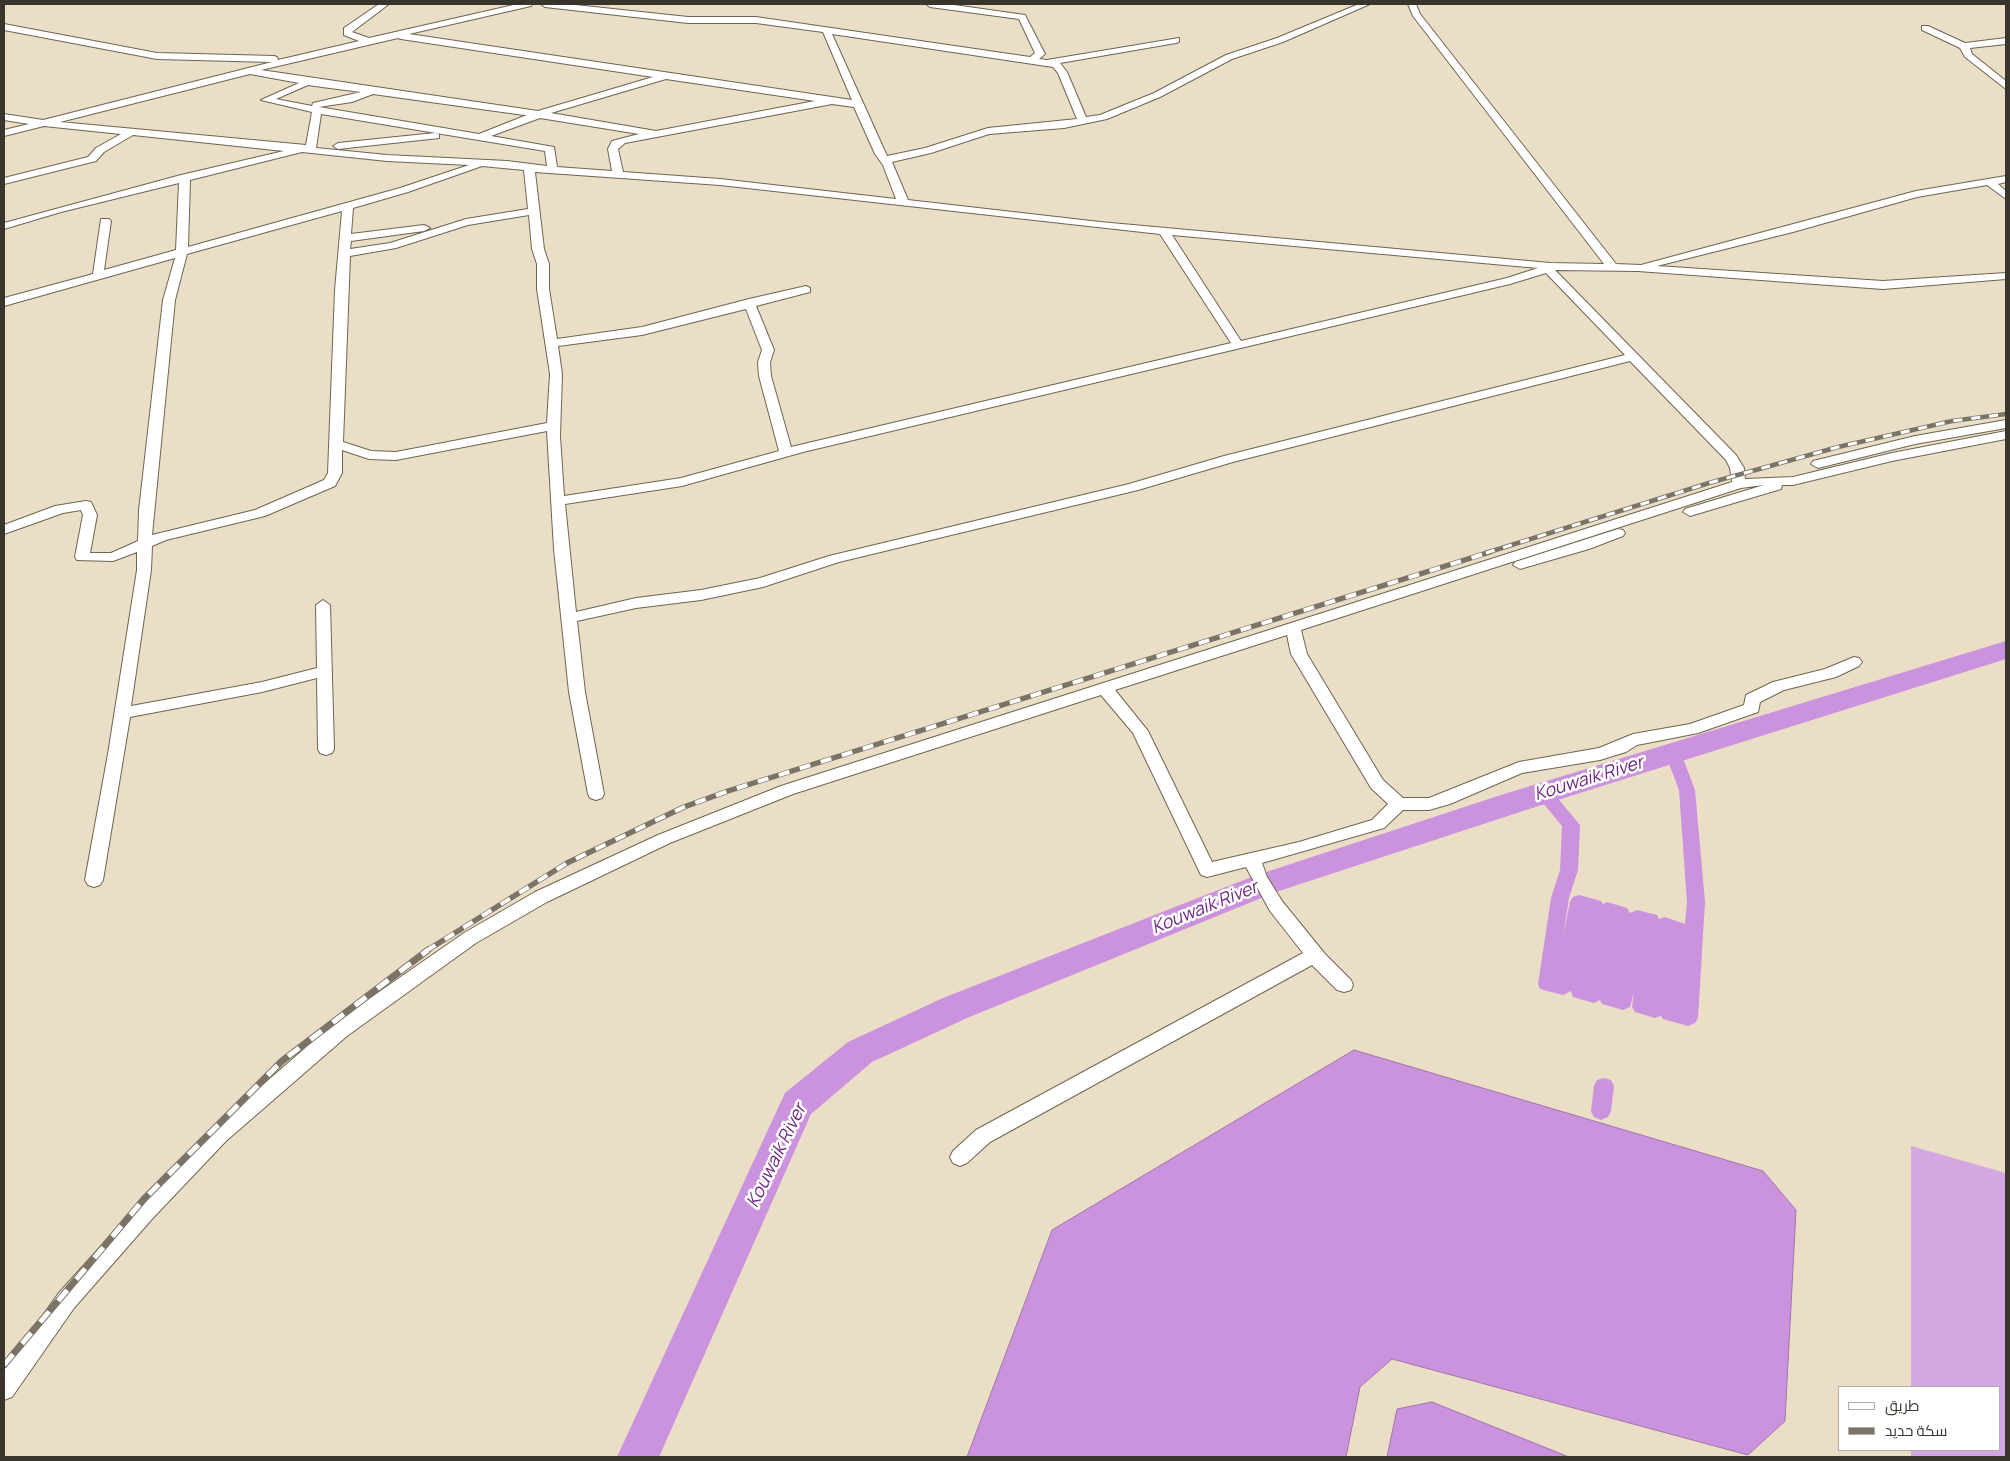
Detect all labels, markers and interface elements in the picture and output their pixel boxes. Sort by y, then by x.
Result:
water label: Kouwaik River [1532,752,1646,806]
water label: Kouwaik River [1149,877,1261,939]
water label: Kouwaik River [743,1101,811,1211]
legend [1838,1386,2000,1451]
text: طريق [1885,1395,1919,1416]
text: سكة حديد [1885,1420,1947,1441]

